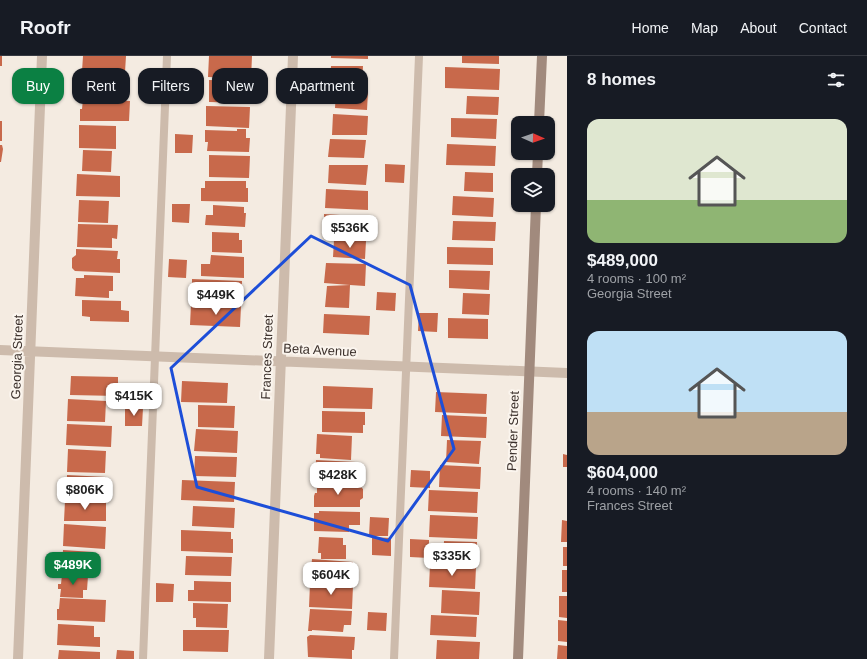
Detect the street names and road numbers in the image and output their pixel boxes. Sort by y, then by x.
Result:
street label: Georgia Street [8,314,26,400]
street label: Frances Street [258,314,276,400]
street label: Beta Avenue [283,341,357,359]
street label: Pender Street [504,390,522,471]

